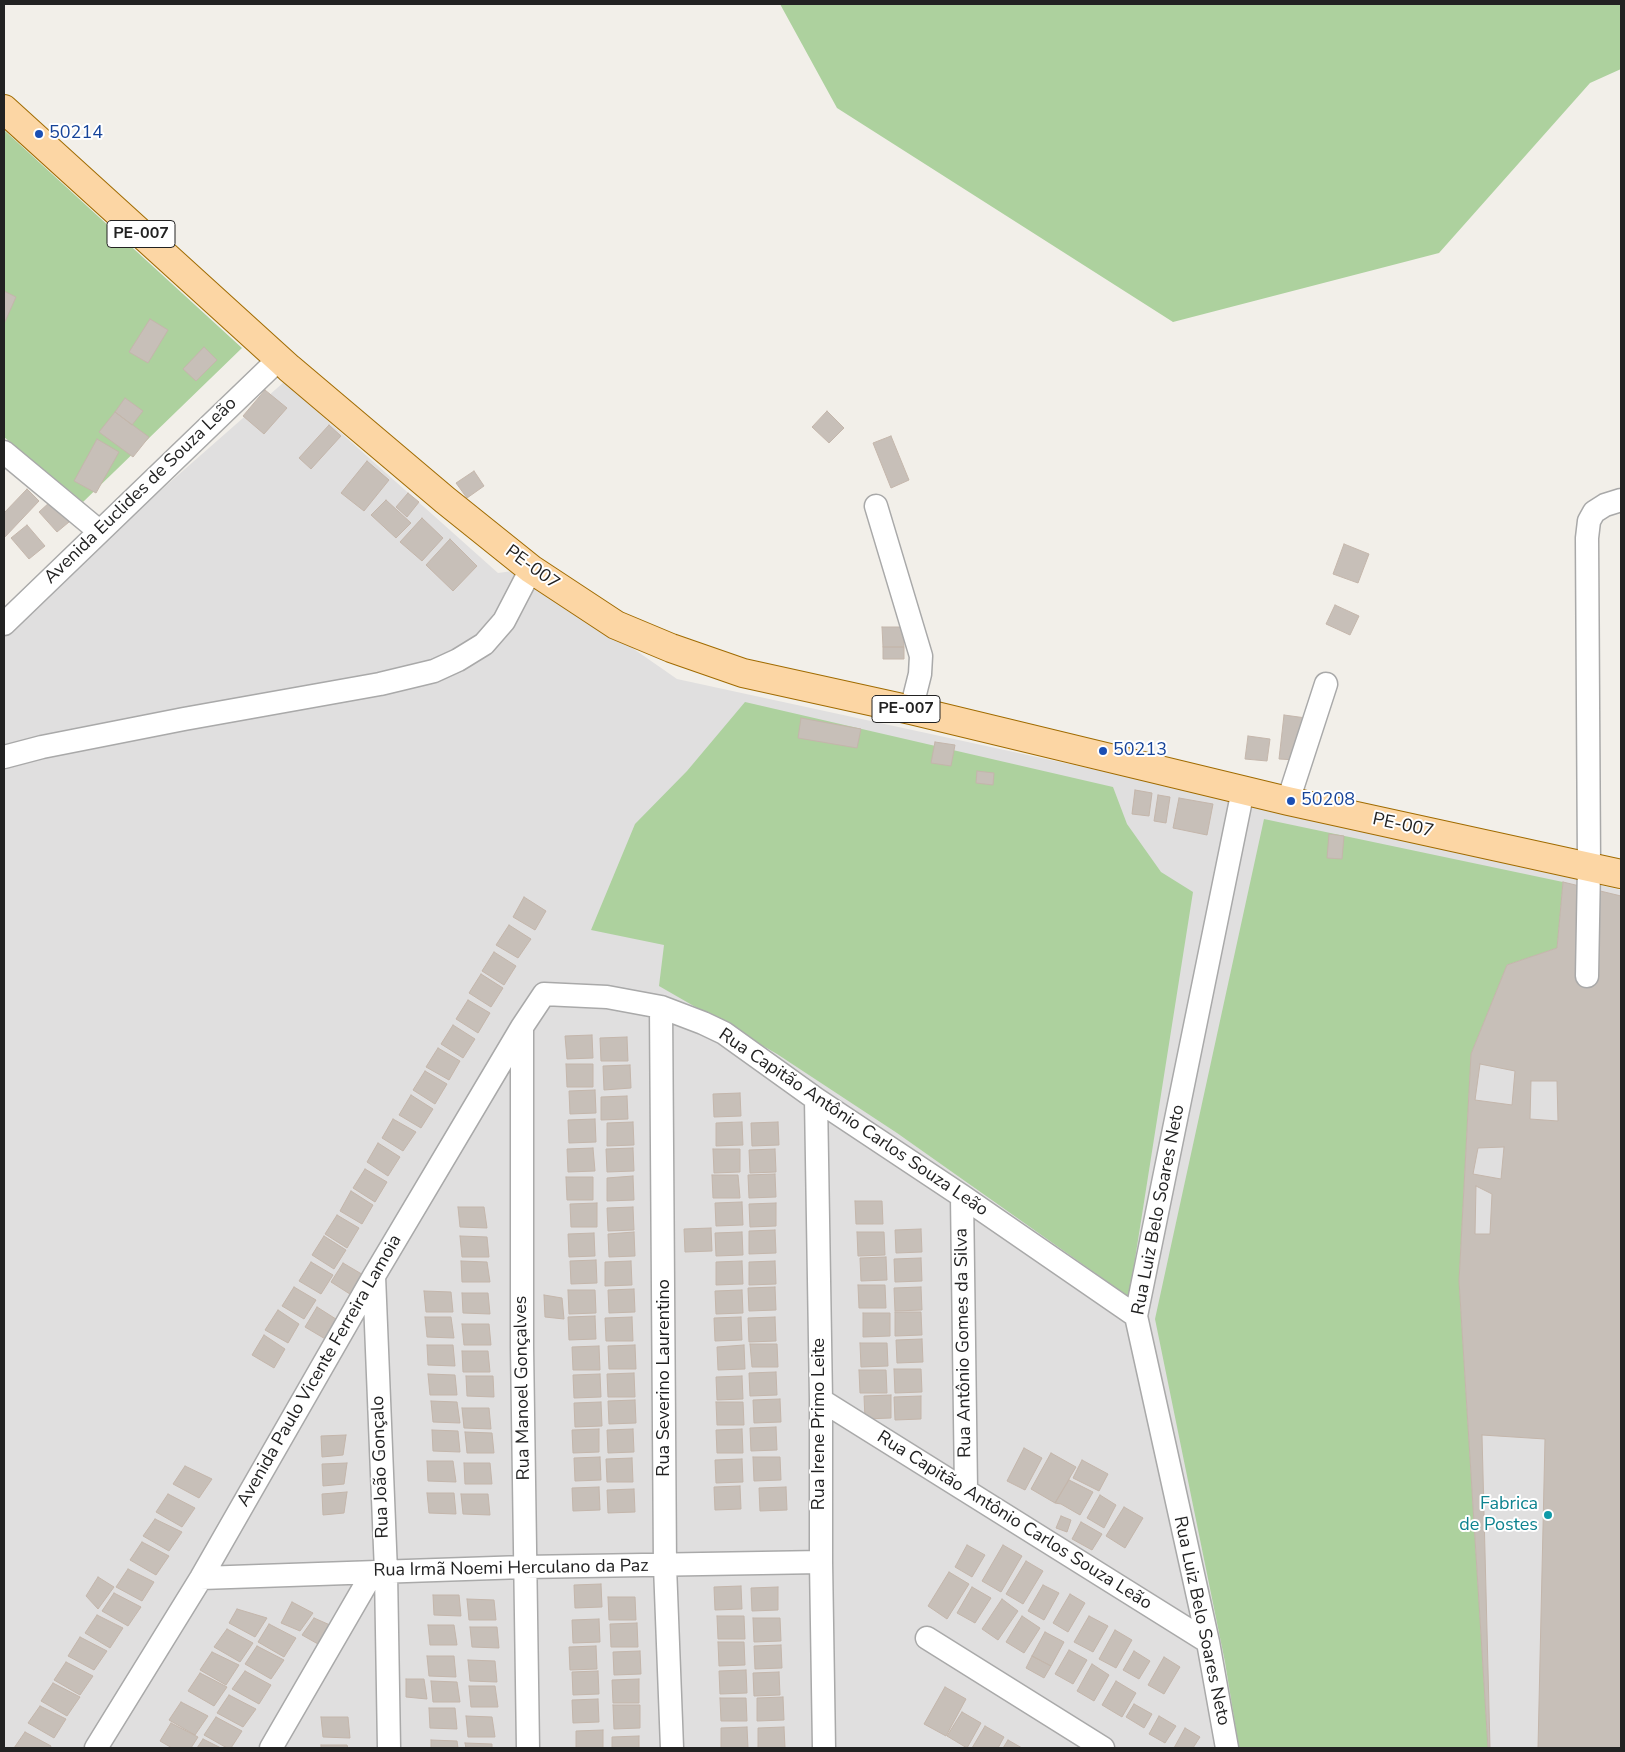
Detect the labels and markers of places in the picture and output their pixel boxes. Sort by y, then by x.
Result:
place label: 50214 [49,123,103,145]
marker: 50214 [33,128,45,140]
place label: 50213 [1113,740,1167,762]
marker: 50213 [1097,745,1109,757]
place label: 50208 [1301,790,1355,812]
marker: 50208 [1285,795,1297,807]
place label: Fabrica de Postes [1459,1494,1538,1536]
marker: Fabrica de Postes [1542,1509,1554,1521]

